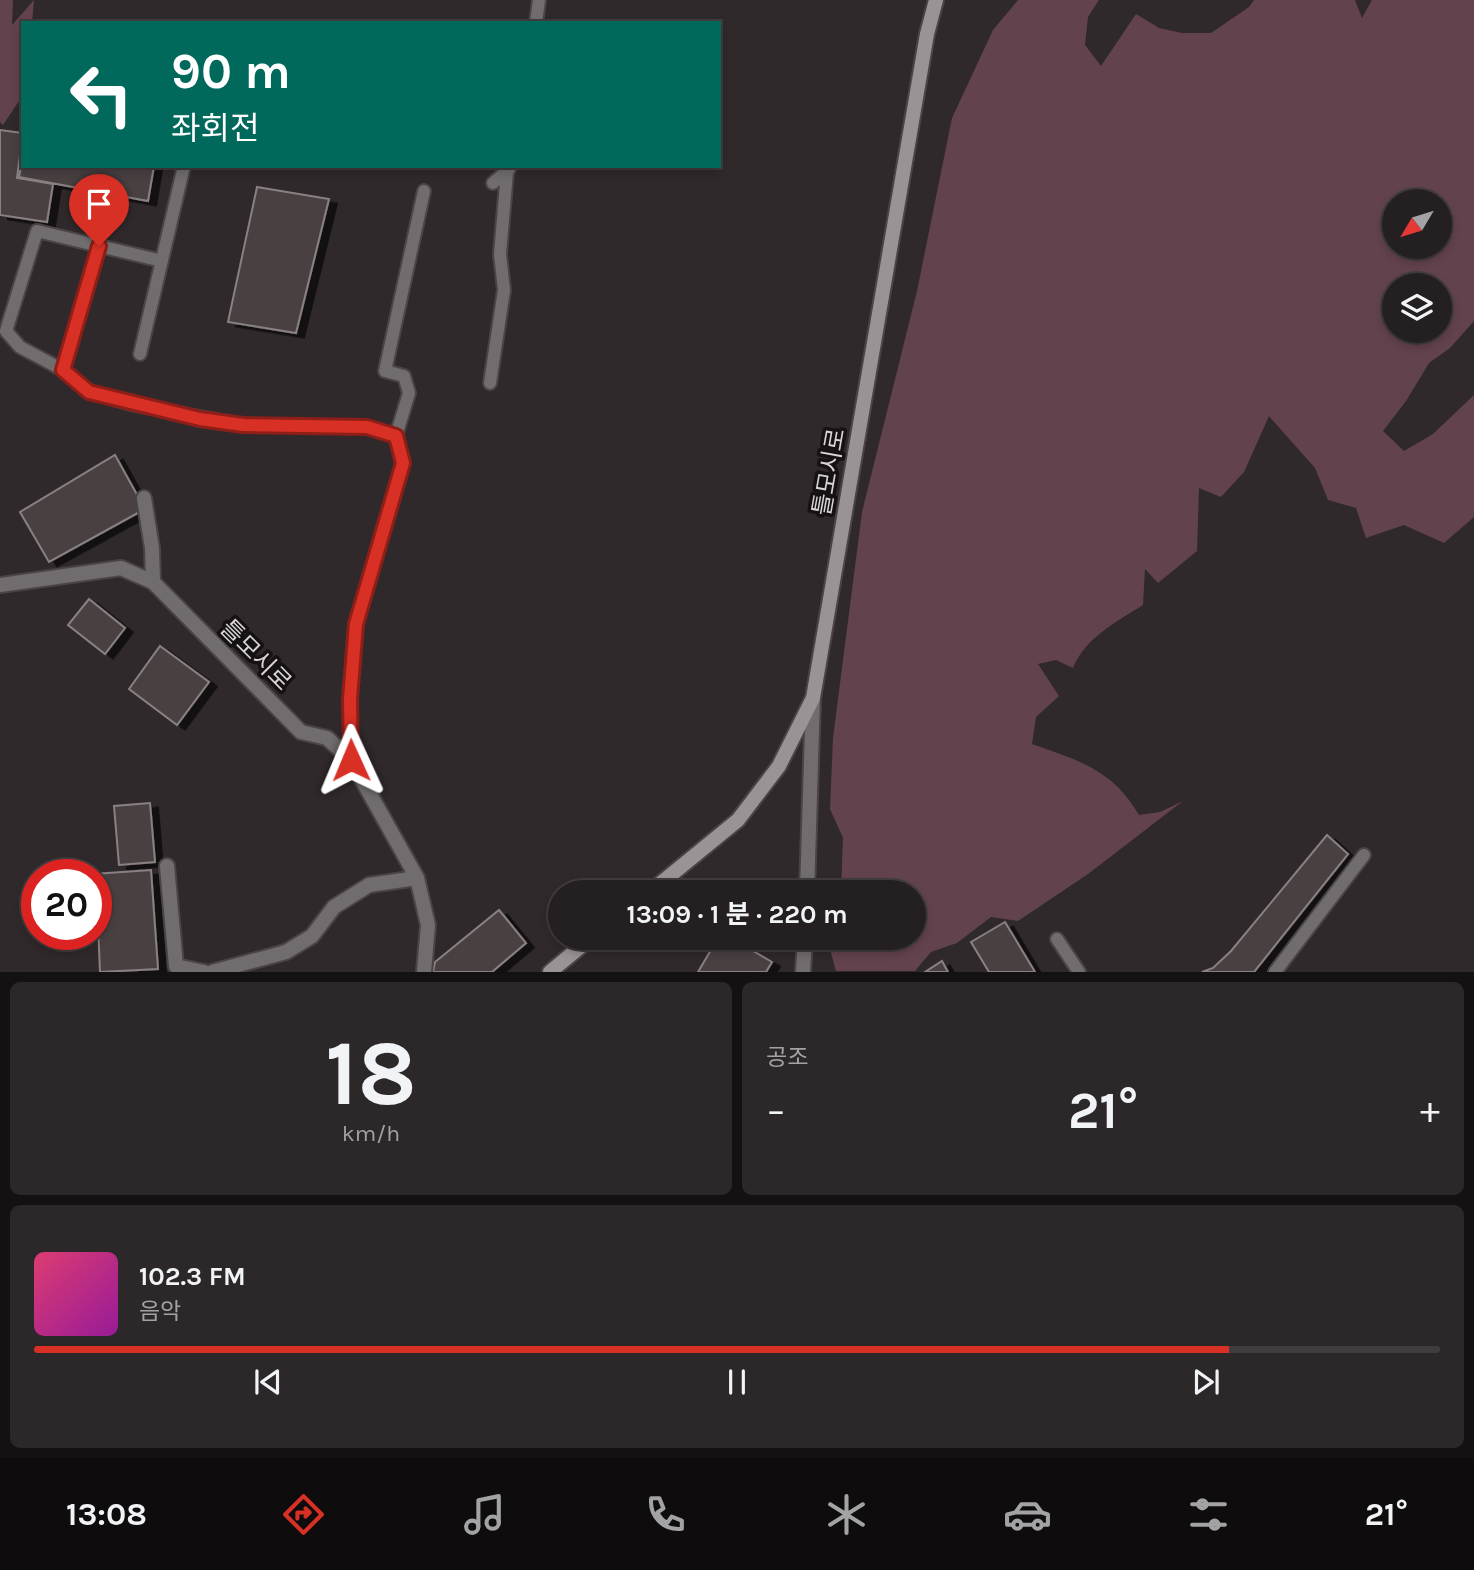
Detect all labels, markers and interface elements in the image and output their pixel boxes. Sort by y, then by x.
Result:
text: 90 m [171,43,291,100]
icon: left [56,49,147,140]
text: 좌회전 [171,110,259,147]
pin [69,174,129,246]
icon: arrive [80,185,118,223]
north arrow [1382,189,1452,259]
map controls [1382,189,1452,343]
button: layers [1382,273,1452,343]
street label: 틀모시로 [808,426,850,518]
street label: 틀모시로 [215,614,297,696]
position arrow [314,723,388,797]
speed limit sign: 20 [21,859,112,950]
text: 13:09 · 1 분 · 220 m [626,899,848,930]
text: 18 [325,1021,417,1127]
text: 공조 [766,1044,808,1071]
text: 21° [1068,1080,1138,1141]
text: − [766,1088,786,1133]
text: + [1420,1088,1440,1133]
text: km/h [342,1120,400,1147]
text: 102.3 FM [139,1261,246,1292]
text: 음악 [139,1298,181,1325]
icon: previous [249,1363,287,1401]
icon: pause [718,1363,756,1401]
icon: next [1187,1363,1225,1401]
icon: directions [279,1490,328,1539]
icon: music [460,1490,509,1539]
icon: phone [641,1490,690,1539]
icon: climate [822,1490,871,1539]
icon: car [1003,1490,1052,1539]
icon: filters [1184,1490,1233,1539]
text: 13:08 [66,1496,147,1533]
text: 21° [1365,1496,1408,1533]

